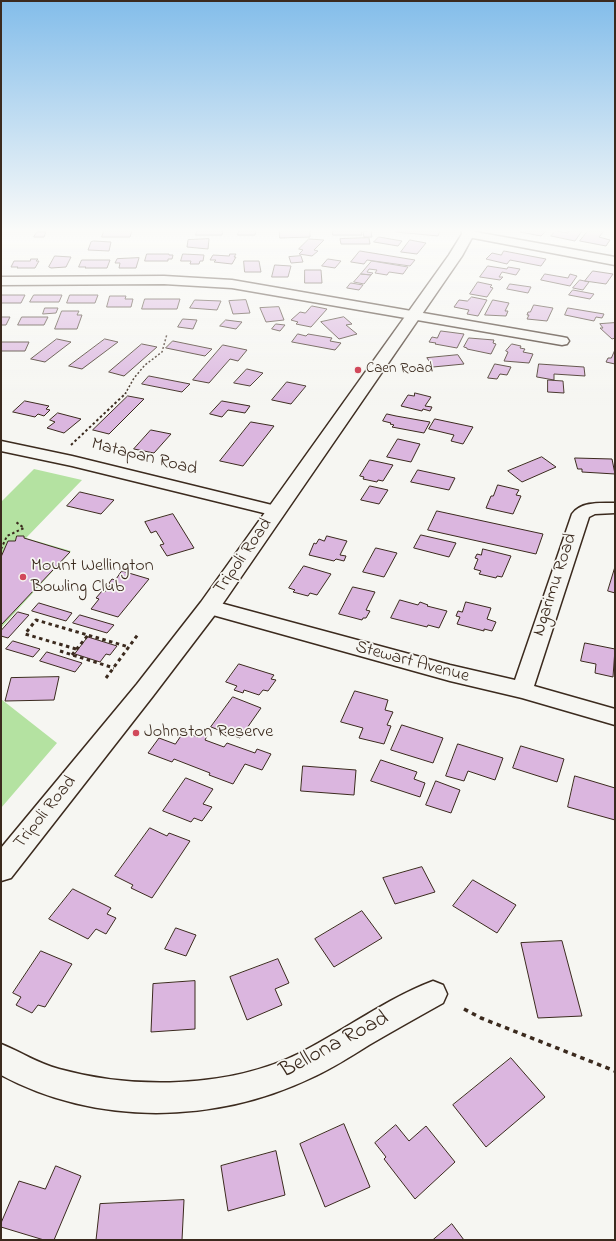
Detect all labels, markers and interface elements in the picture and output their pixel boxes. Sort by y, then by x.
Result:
place label: Caen Road [366,361,433,379]
marker: Caen Road [353,365,363,375]
street label: Matapan Road [89,434,199,482]
street label: Tripoli Road [210,515,278,599]
street label: Ngarimu Road [529,531,583,639]
place label: Mount Wellington Bowling Club [31,556,154,598]
marker: Mount Wellington Bowling Club [18,572,28,582]
street label: Stewart Avenue [353,637,471,689]
place label: Johnston Reserve [144,722,273,744]
marker: Johnston Reserve [131,728,141,738]
street label: Tripoli Road [10,772,82,854]
street label: Bellona Road [276,1006,394,1086]

